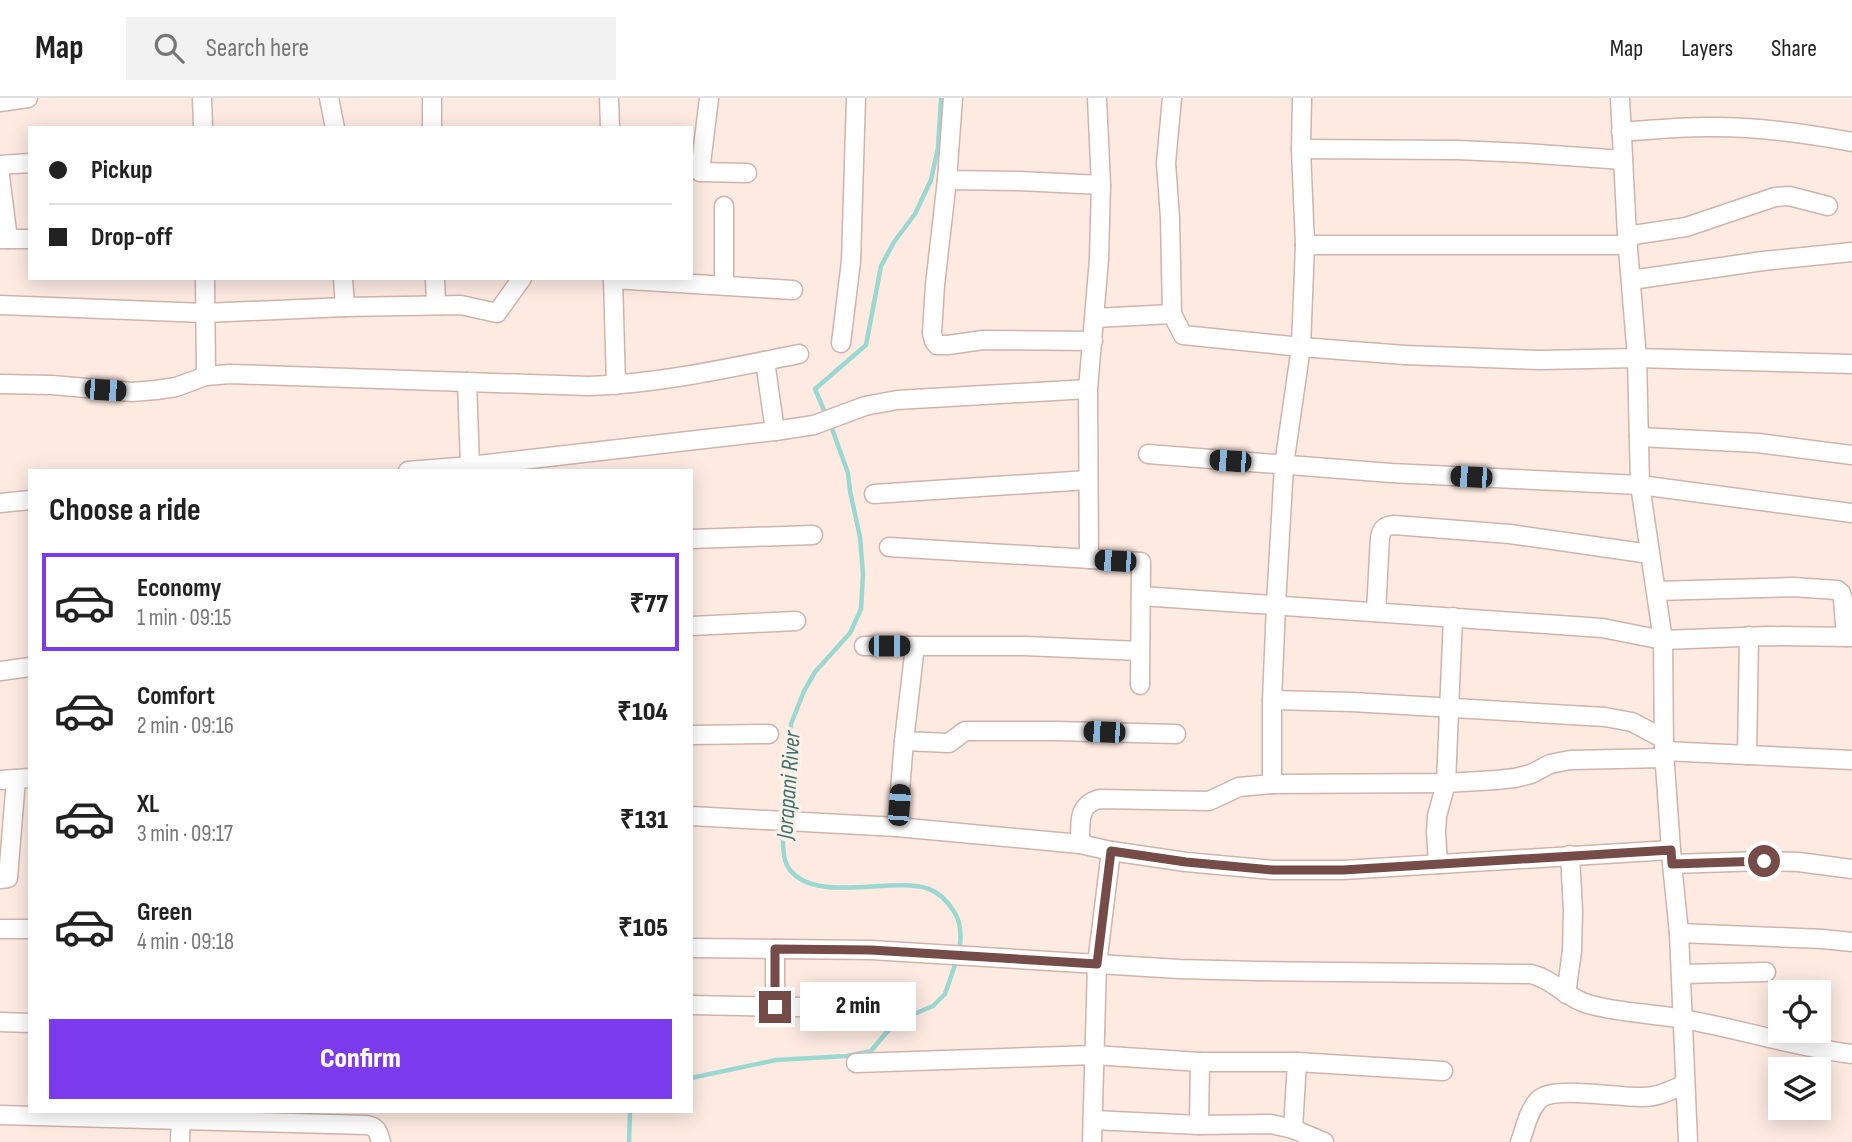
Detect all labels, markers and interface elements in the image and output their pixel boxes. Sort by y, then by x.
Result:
search box [126,17,616,80]
text: Map [35,28,84,68]
icon: search [150,29,188,67]
text: Search here [206,33,309,64]
text: Map [1610,34,1643,63]
text: Layers [1681,34,1733,63]
text: Share [1771,34,1817,63]
text: Pickup [91,155,153,186]
text: Drop-off [91,222,172,253]
car [84,378,127,402]
car [1209,449,1252,473]
car [1450,465,1493,489]
text: Choose a ride [49,491,201,530]
car [1094,549,1137,573]
icon: car [53,571,116,634]
text: Economy [137,573,221,604]
text: ₹77 [629,589,668,620]
text: 1 min · 09:15 [137,604,232,632]
car [869,636,911,657]
icon: car [53,679,116,742]
text: Comfort [137,681,215,712]
text: ₹104 [617,697,668,728]
text: 2 min · 09:16 [137,712,234,740]
car [1083,721,1126,743]
water label: Jorapani River [770,729,807,842]
car [888,783,911,827]
icon: car [53,787,116,850]
text: XL [137,789,159,820]
text: ₹131 [620,805,668,836]
text: 3 min · 09:17 [137,820,233,848]
route start [1748,845,1780,877]
icon: car [53,895,116,958]
text: Green [137,897,192,928]
text: ₹105 [618,913,668,944]
text: 4 min · 09:18 [137,928,234,956]
map controls [1768,980,1831,1120]
button: locate [1768,980,1831,1043]
callout: 2 min [800,982,915,1032]
route end [759,991,791,1023]
text: 2 min [836,992,880,1020]
button: Confirm [49,1019,672,1099]
button: layers [1768,1057,1831,1120]

